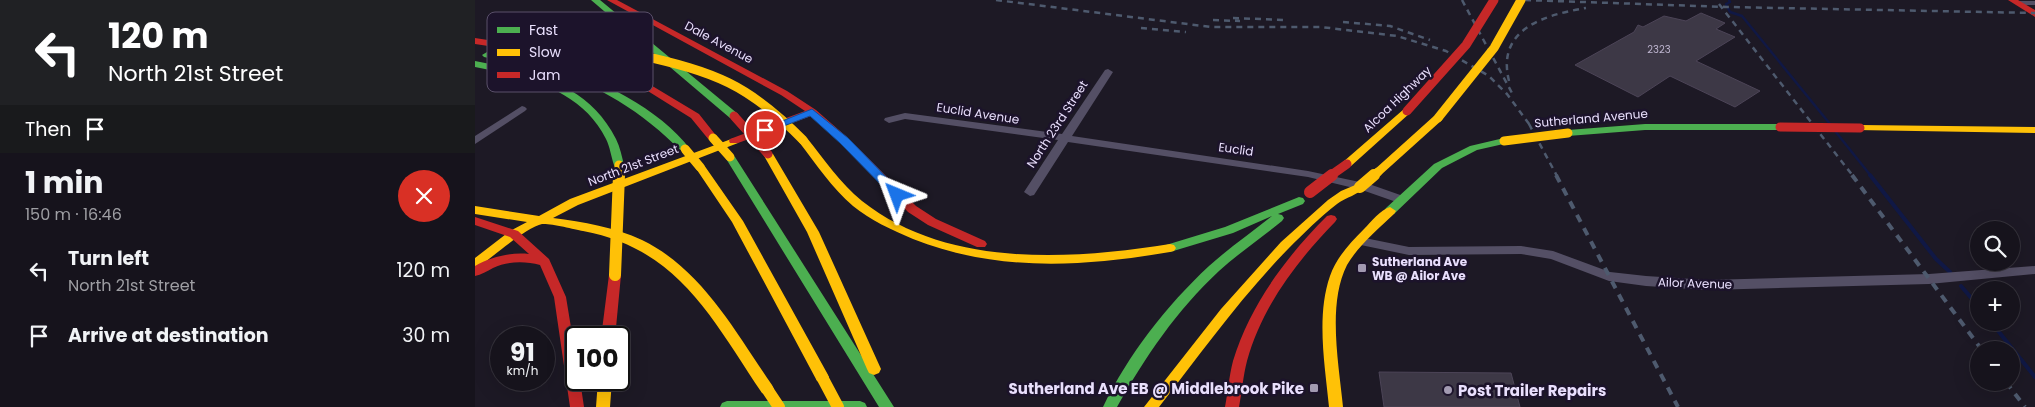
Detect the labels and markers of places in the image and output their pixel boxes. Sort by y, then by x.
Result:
pin [744,109,786,151]
place label: Sutherland Ave WB @ Ailor Ave [1372,253,1468,284]
marker: Sutherland Ave WB @ Ailor Ave [1356,262,1368,274]
place label: Sutherland Ave EB @ Middlebrook Pike [1009,378,1304,399]
place label: Post Trailer Repairs [1458,380,1606,401]
marker: Sutherland Ave EB @ Middlebrook Pike [1308,382,1320,394]
marker: Post Trailer Repairs [1442,384,1454,396]

